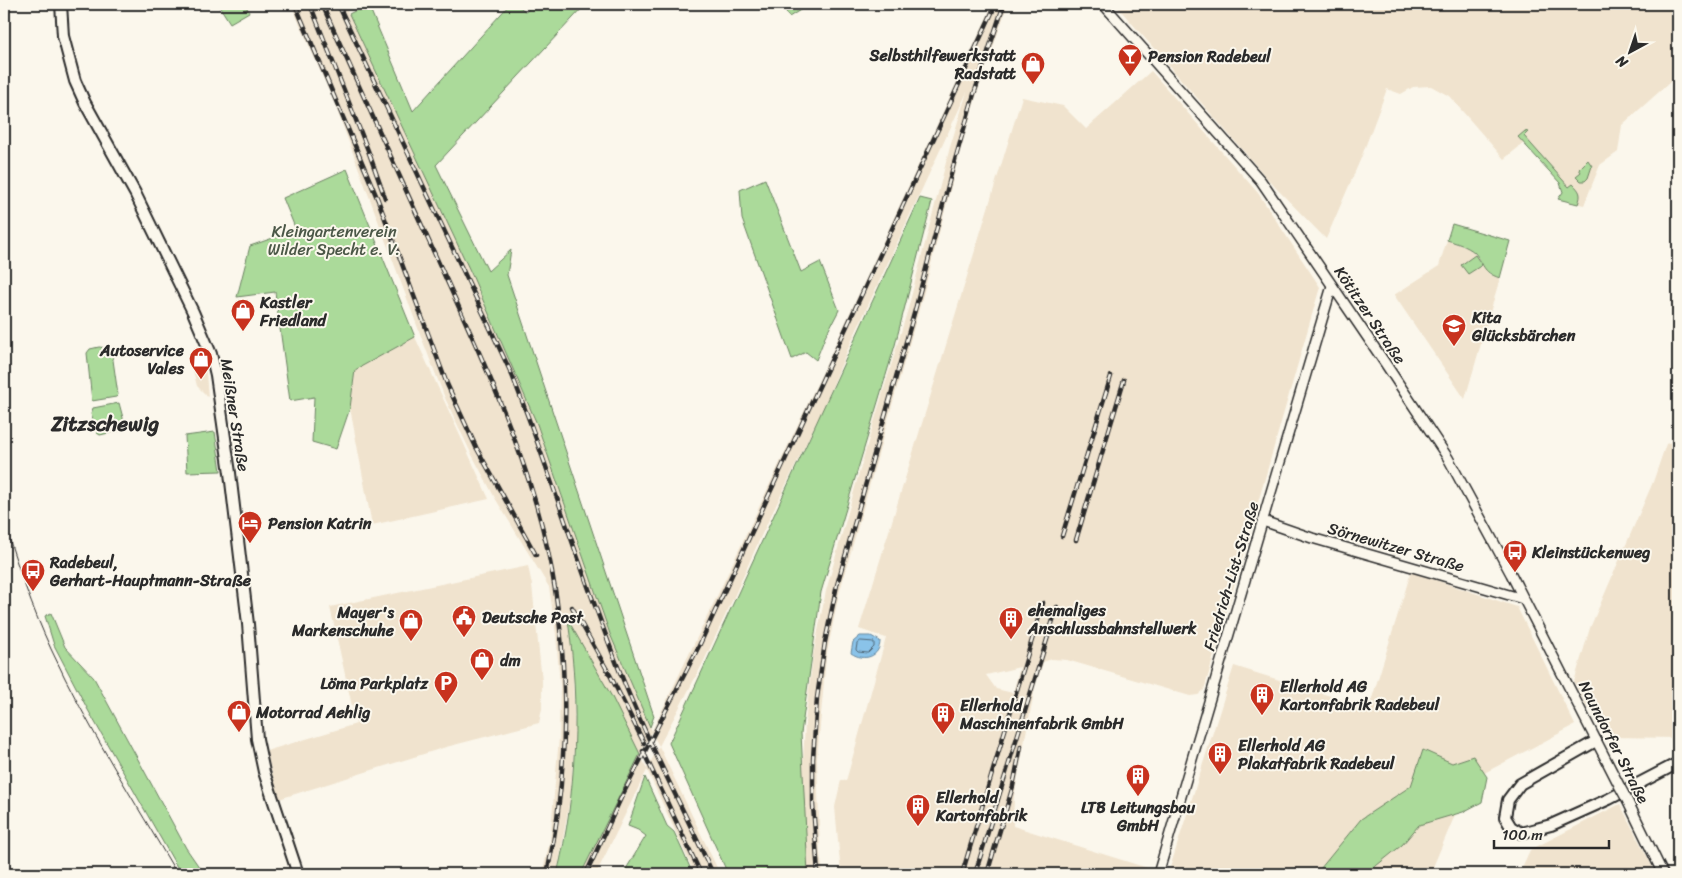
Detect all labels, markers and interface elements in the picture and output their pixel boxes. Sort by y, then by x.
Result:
north arrow [1604,28,1654,78]
place label: Selbsthilfewerkstatt Radstatt [869,41,1017,88]
place label: Pension Radebeul [1148,42,1272,71]
bar icon: Pension Radebeul [1117,43,1143,77]
text: N [1610,49,1634,75]
shop icon: Selbsthilfewerkstatt Radstatt [1020,51,1046,85]
park label: Kleingartenverein Wilder Specht e. V. [268,217,400,264]
street label: Kötitzer Straße [1326,260,1414,370]
place label: Kastler Friedland [259,288,328,335]
shop icon: Kastler Friedland [230,298,256,332]
place label: Kita Glücksbärchen [1471,303,1576,350]
school or university icon: Kita Glücksbärchen [1441,313,1467,347]
place label: Autoservice Vales [99,336,185,383]
shop icon: Autoservice Vales [188,346,214,380]
street label: Meißner Straße [212,356,258,474]
district label: Zitzschewig [50,405,159,443]
street label: Friedrich-List-Straße [1195,498,1267,654]
place label: Pension Katrin [268,509,372,538]
hotel icon: Pension Katrin [237,510,263,544]
street label: Sörnewitzer Straße [1324,514,1468,580]
place label: Kleinstückenweg [1531,538,1650,567]
bus stop icon: Kleinstückenweg [1502,539,1528,573]
place label: Radebeul, Gerhart-Hauptmann-Straße [49,548,252,595]
bus stop icon: Radebeul, Gerhart-Hauptmann-Straße [20,558,46,592]
place label: ehemaliges Anschlussbahnstellwerk [1027,596,1197,643]
place label: Mayer's Markenschuhe [291,598,395,645]
place label: Deutsche Post [482,603,584,632]
public building icon: Deutsche Post [451,604,477,638]
building icon: ehemaliges Anschlussbahnstellwerk [998,606,1024,640]
shop icon: Mayer's Markenschuhe [398,608,424,642]
place label: dm [500,646,521,675]
shop icon: dm [469,647,495,681]
place label: Löma Parkplatz [320,669,429,698]
parking icon: Löma Parkplatz [433,670,459,704]
place label: Ellerhold AG Kartonfabrik Radebeul [1279,672,1441,719]
street label: Naundorfer Straße [1570,675,1658,809]
building icon: Ellerhold AG Kartonfabrik Radebeul [1249,682,1275,716]
place label: Ellerhold Maschinenfabrik GmbH [959,691,1124,738]
place label: Motorrad Aehlig [255,698,371,727]
shop icon: Motorrad Aehlig [226,699,252,733]
building icon: Ellerhold Maschinenfabrik GmbH [930,701,956,735]
place label: Ellerhold AG Plakatfabrik Radebeul [1238,731,1396,778]
building icon: Ellerhold AG Plakatfabrik Radebeul [1207,741,1233,775]
building icon: LTB Leitungsbau GmbH [1125,763,1151,797]
place label: Ellerhold Kartonfabrik [935,783,1028,830]
building icon: Ellerhold Kartonfabrik [905,793,931,827]
place label: LTB Leitungsbau GmbH [1081,793,1195,840]
scale bar [1494,818,1610,850]
text: 100 m [1502,822,1543,848]

